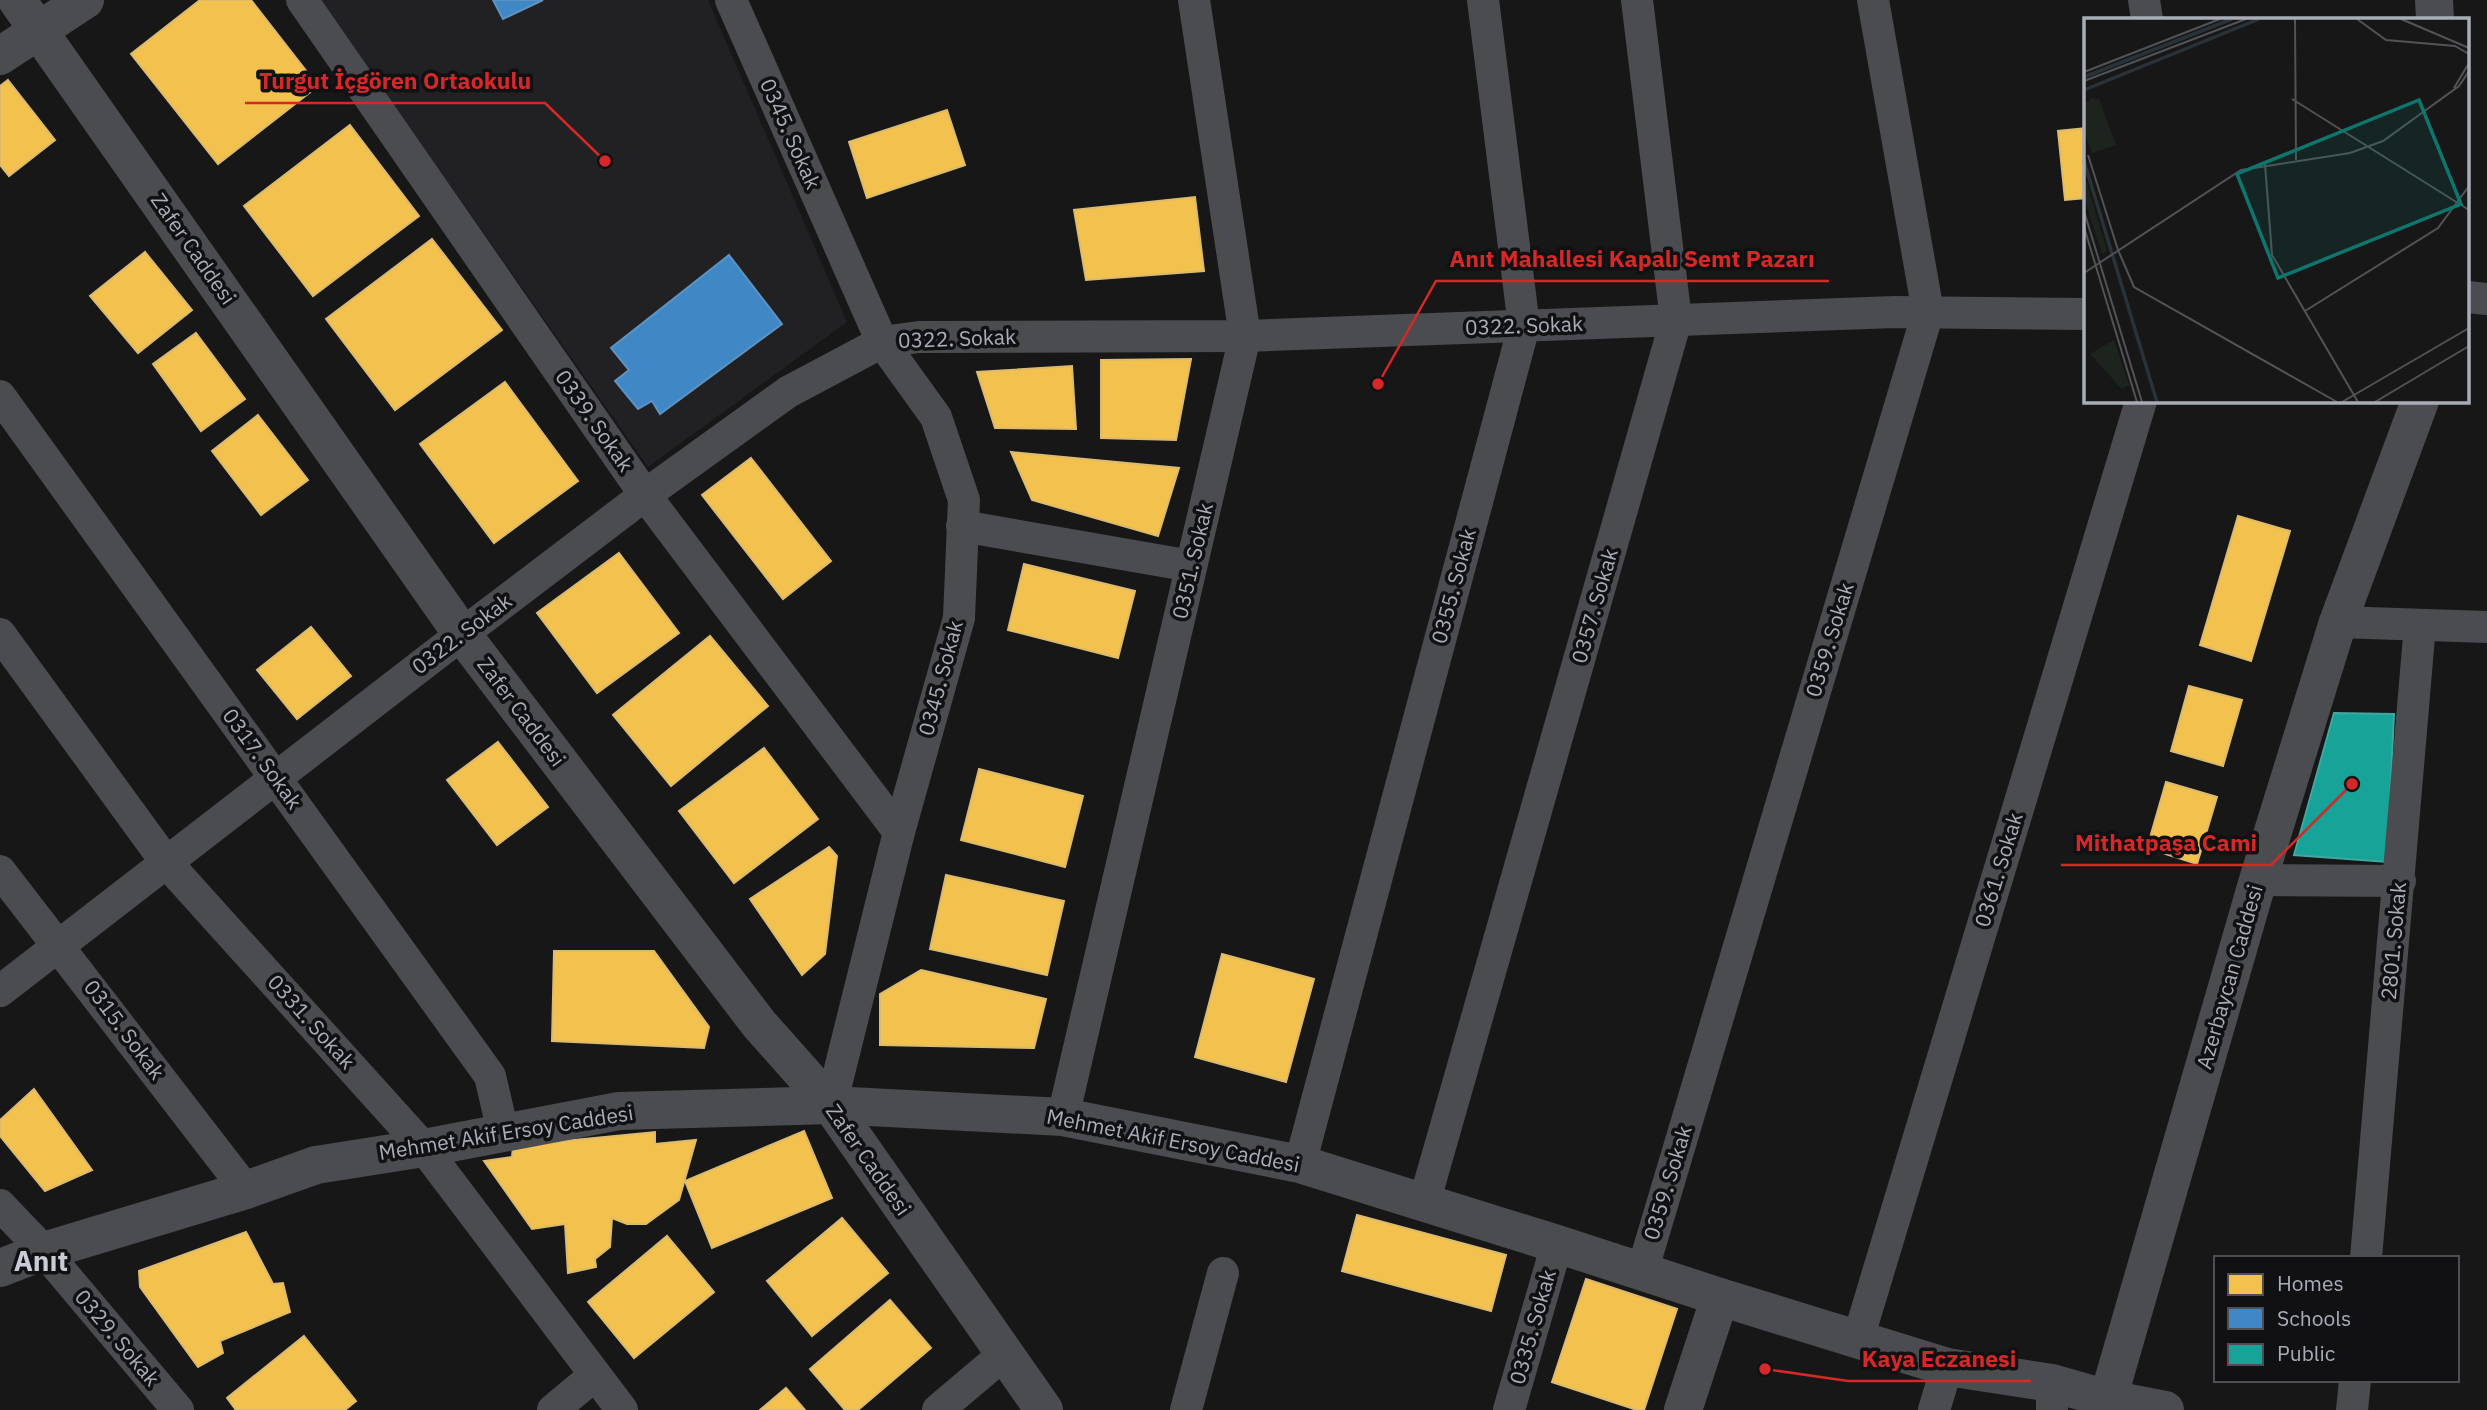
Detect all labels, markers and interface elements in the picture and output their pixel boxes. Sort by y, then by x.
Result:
inset map [2084,18,2470,402]
callout: Turgut İçgören Ortaokulu [245,59,545,103]
text: Turgut İçgören Ortaokulu [259,65,531,95]
street label: 0345. Sokak [754,74,828,193]
street label: Zafer Caddesi [145,187,243,310]
callout: Anıt Mahallesi Kapalı Semt Pazarı [1436,237,1829,281]
text: Anıt Mahallesi Kapalı Semt Pazarı [1450,243,1814,273]
street label: 0322. Sokak [1464,309,1584,341]
street label: 0322. Sokak [897,322,1017,354]
street label: 0339. Sokak [549,364,640,477]
street label: 0351. Sokak [1165,500,1219,622]
street label: 0355. Sokak [1424,525,1482,646]
street label: 0357. Sokak [1564,545,1624,666]
street label: 0359. Sokak [1798,579,1860,700]
street label: 0322. Sokak [406,586,517,680]
street label: 0345. Sokak [911,617,969,738]
street label: Zafer Caddesi [472,651,572,772]
street label: 0317. Sokak [217,702,309,814]
street label: 0361. Sokak [1967,809,2029,930]
callout: Mithatpaşa Cami [2061,821,2271,865]
text: Mithatpaşa Cami [2075,827,2257,857]
street label: Azerbaycan Caddesi [2189,881,2269,1072]
street label: 2801. Sokak [2374,881,2412,1001]
street label: 0331. Sokak [262,968,362,1075]
street label: 0315. Sokak [78,974,172,1085]
street label: Mehmet Akif Ersoy Caddesi [377,1098,635,1166]
street label: Zafer Caddesi [820,1098,918,1221]
street label: Mehmet Akif Ersoy Caddesi [1044,1102,1302,1178]
street label: 0359. Sokak [1636,1122,1698,1243]
district label: Anıt [14,1242,68,1279]
legend [2214,1256,2459,1382]
street label: 0335. Sokak [1502,1266,1562,1387]
text: Homes [2277,1269,2344,1297]
street label: 0329. Sokak [69,1283,167,1392]
text: Schools [2277,1304,2351,1332]
callout: Kaya Eczanesi [1848,1337,2031,1381]
text: Public [2277,1339,2335,1367]
text: Kaya Eczanesi [1862,1343,2016,1373]

